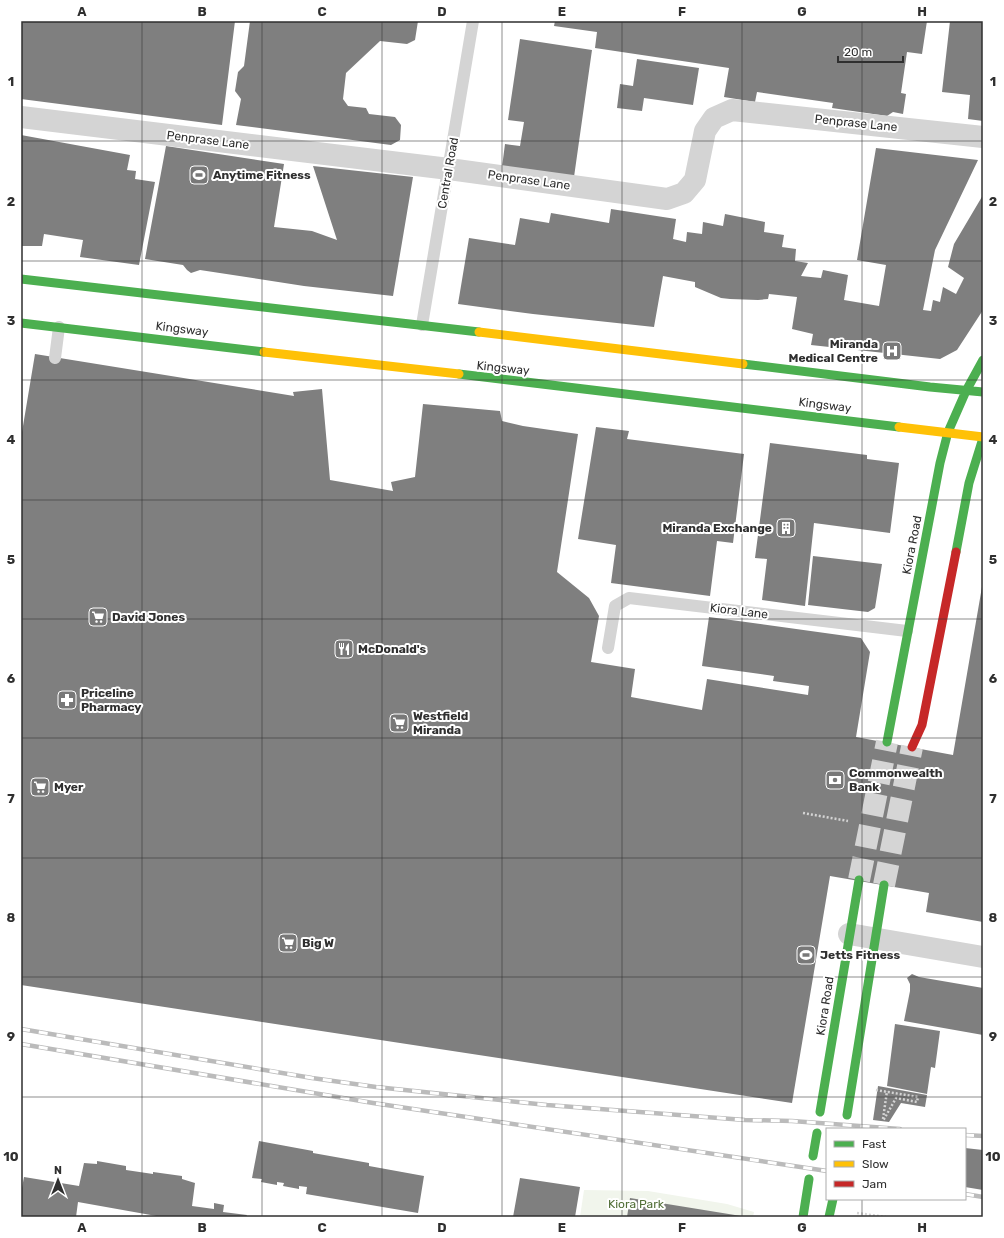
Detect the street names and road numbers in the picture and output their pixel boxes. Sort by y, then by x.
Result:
street label: Penprase Lane [814,112,898,134]
street label: Penprase Lane [166,128,250,152]
street label: Central Road [435,136,461,210]
street label: Penprase Lane [487,167,571,193]
street label: Kingsway [155,319,210,339]
street label: Kingsway [476,358,530,378]
street label: Kingsway [798,395,853,415]
street label: Kiora Road [899,514,925,576]
street label: Kiora Lane [709,600,769,622]
street label: Kiora Road [813,976,837,1036]

